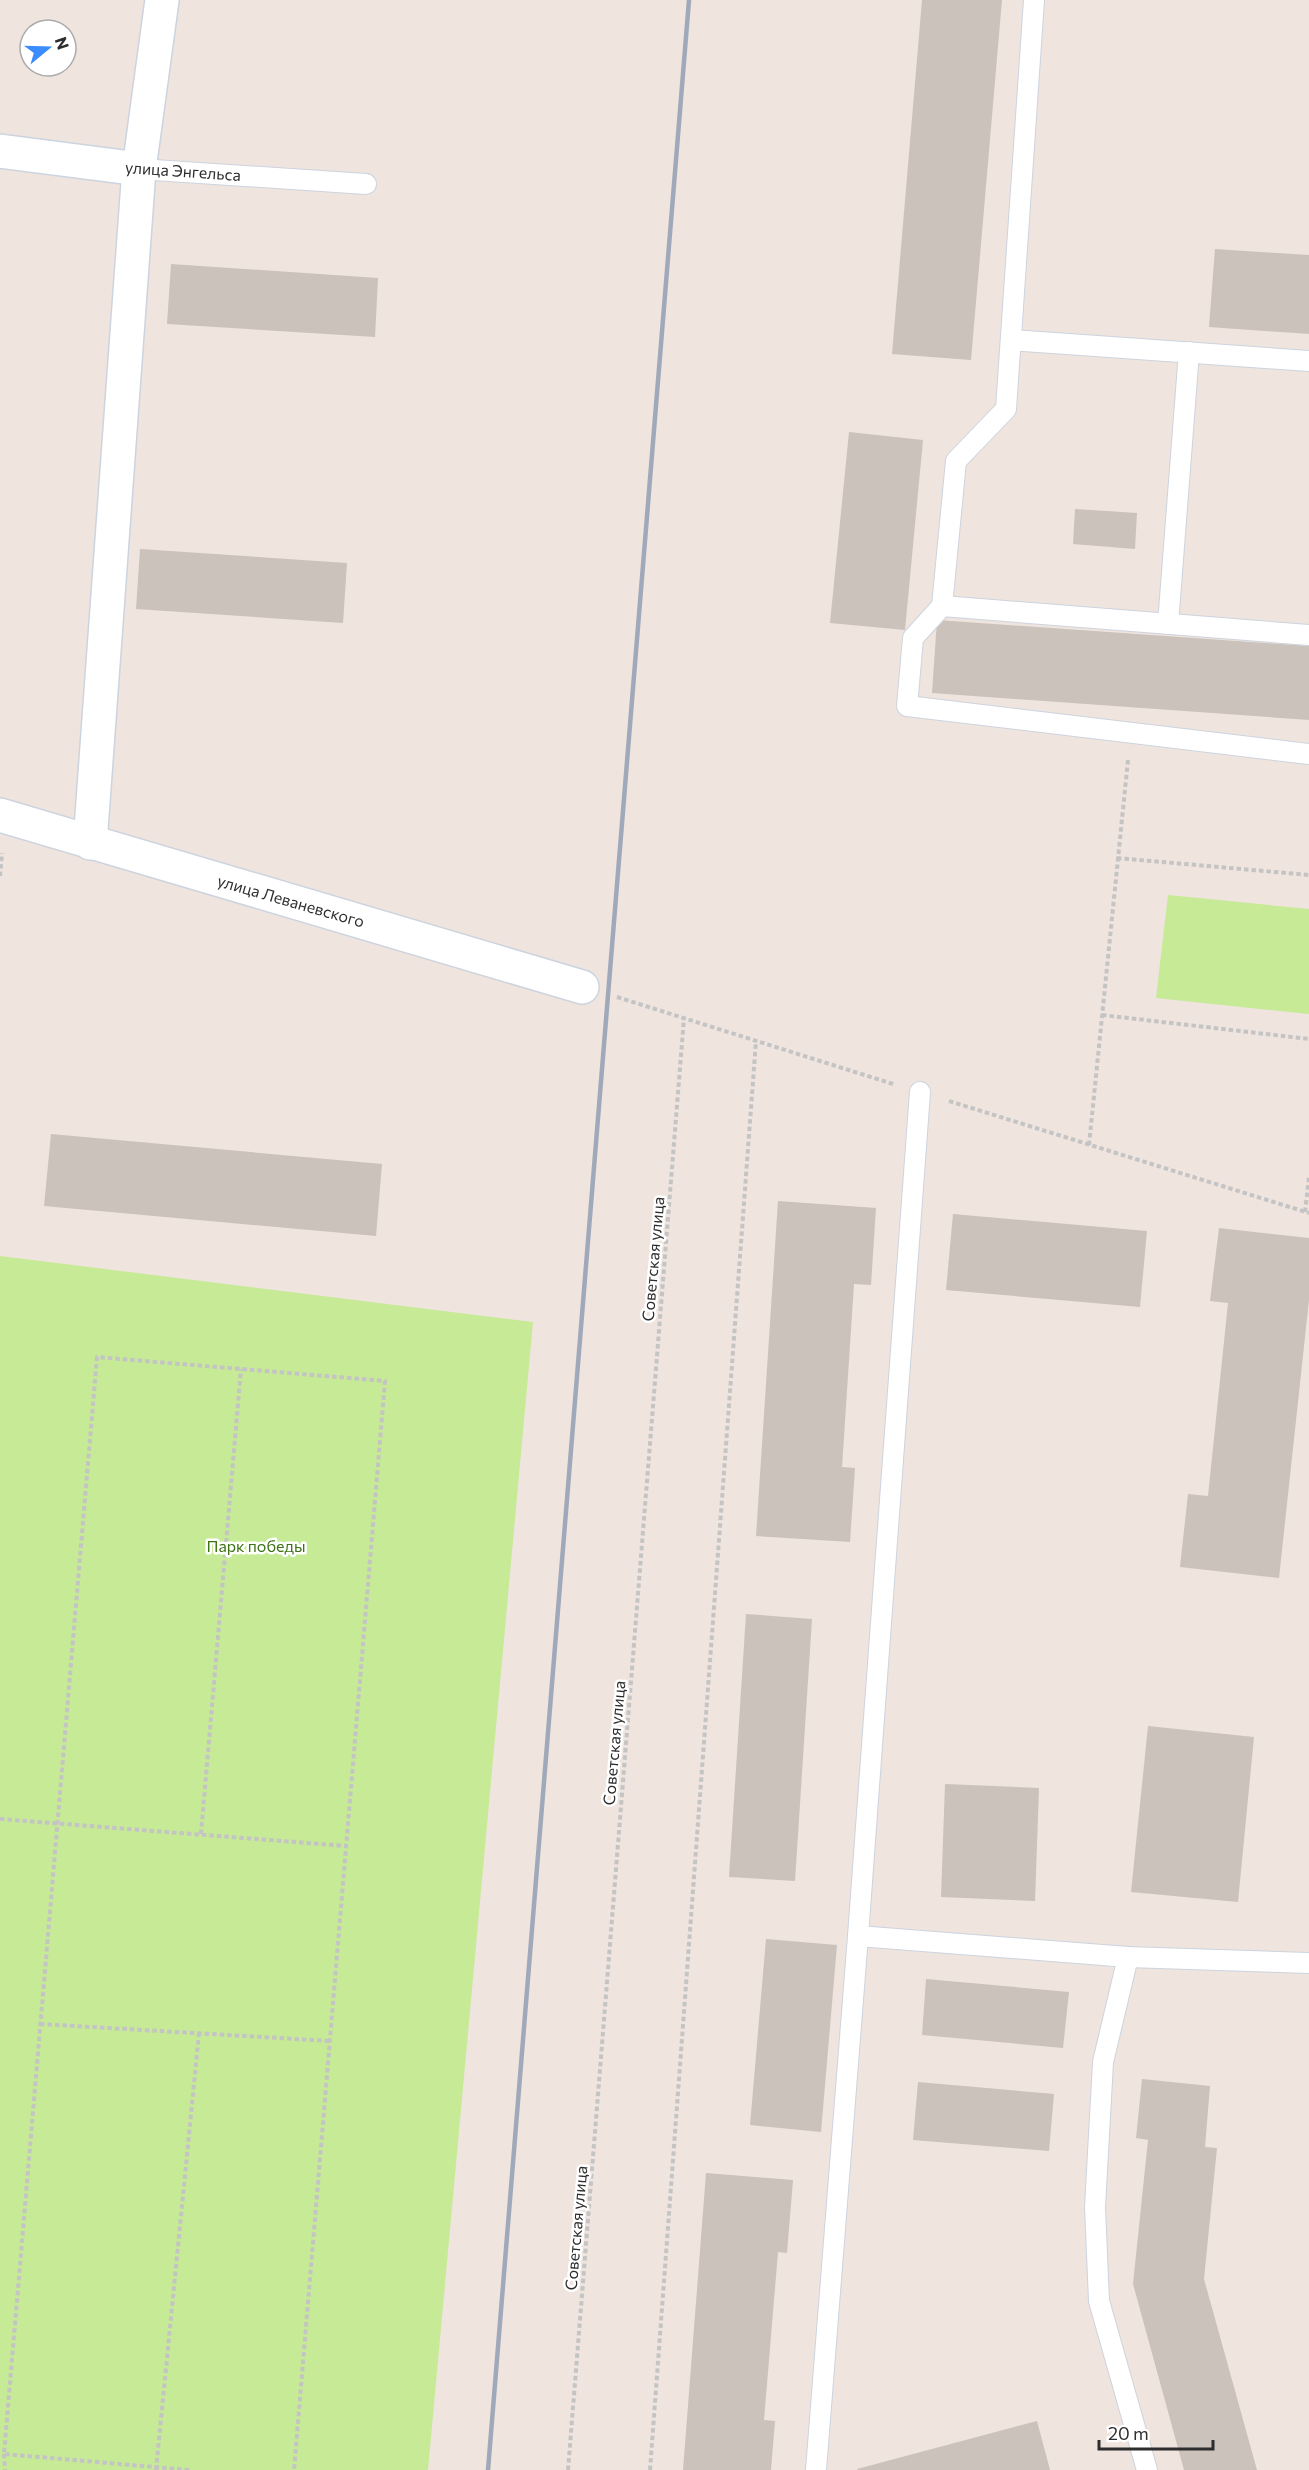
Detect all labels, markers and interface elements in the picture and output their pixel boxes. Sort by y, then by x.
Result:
north arrow [18,18,78,78]
text: N [52,34,74,52]
street label: улица Энгельса [125,157,242,184]
street label: улица Леваневского [215,870,367,931]
street label: Советская улица [638,1196,667,1322]
park label: Парк победы [207,1536,306,1555]
street label: Советская улица [599,1680,628,1806]
street label: Советская улица [561,2165,590,2291]
scale bar [1099,2413,1213,2451]
text: 20 m [1108,2422,1149,2444]

